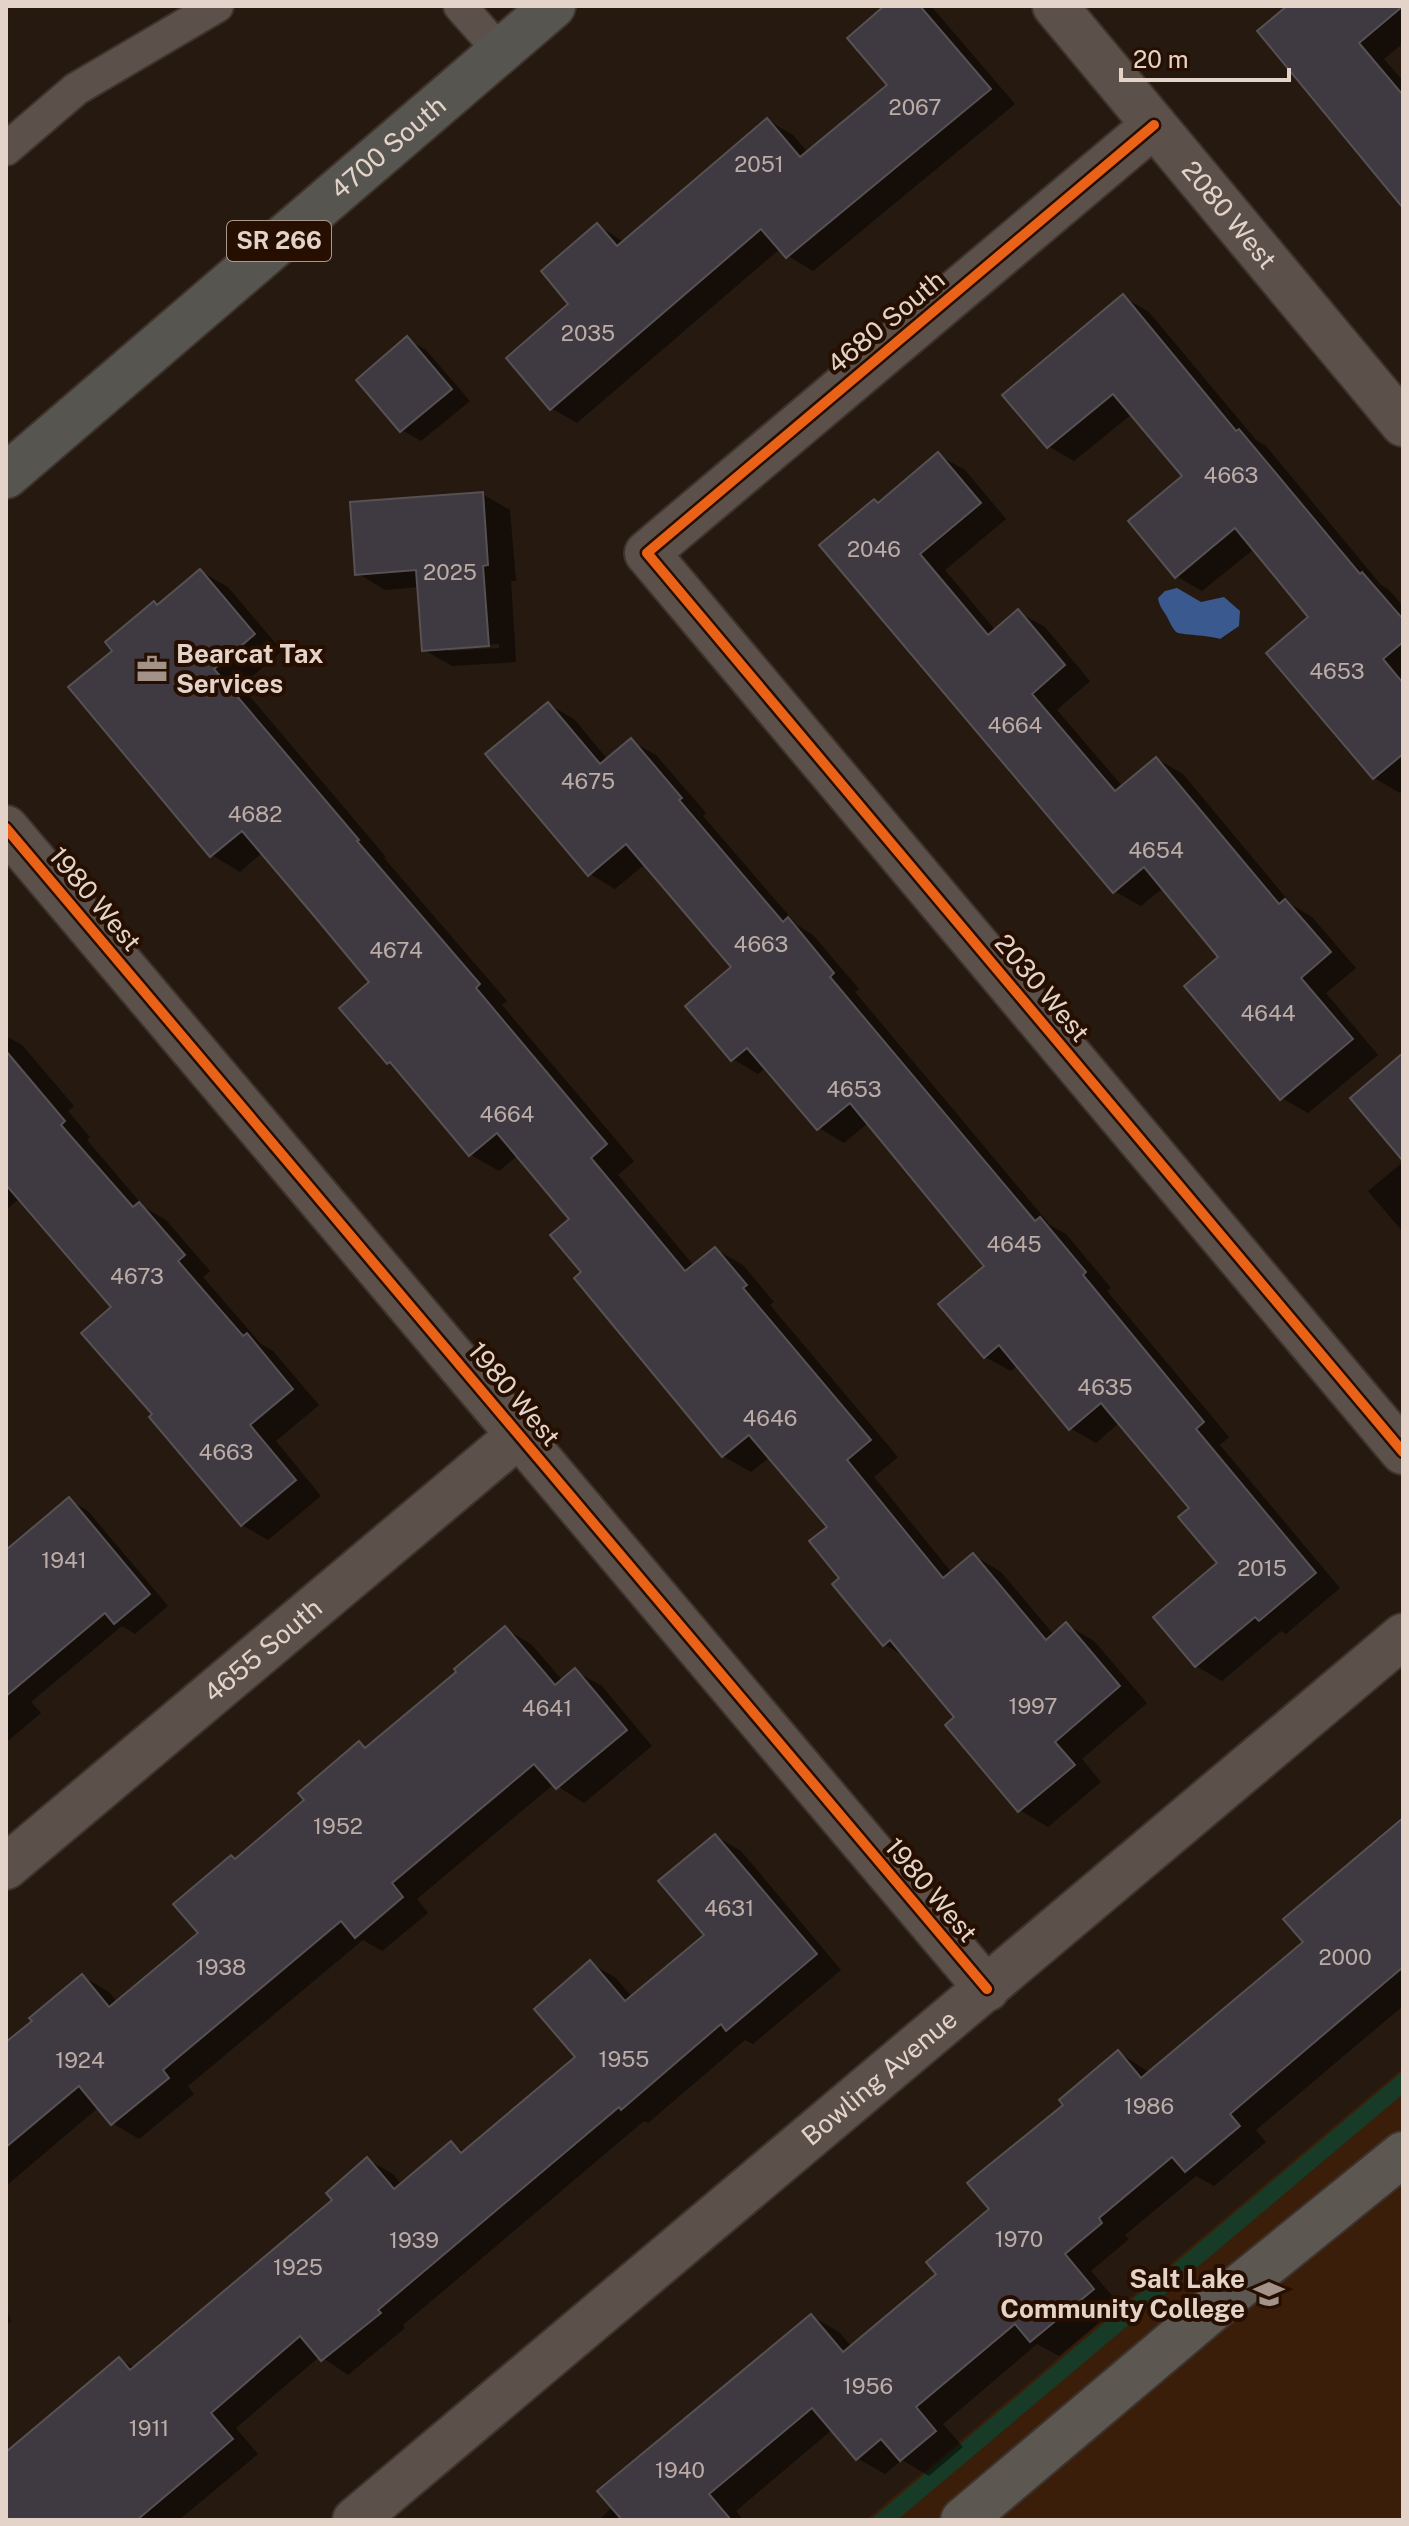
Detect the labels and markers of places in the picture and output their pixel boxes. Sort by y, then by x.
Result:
place label: Bearcat Tax Services [176,638,324,699]
office icon: Bearcat Tax Services [135,652,169,686]
place label: Salt Lake Community College [1000,2263,1245,2324]
school or university icon: Salt Lake Community College [1252,2277,1286,2311]

